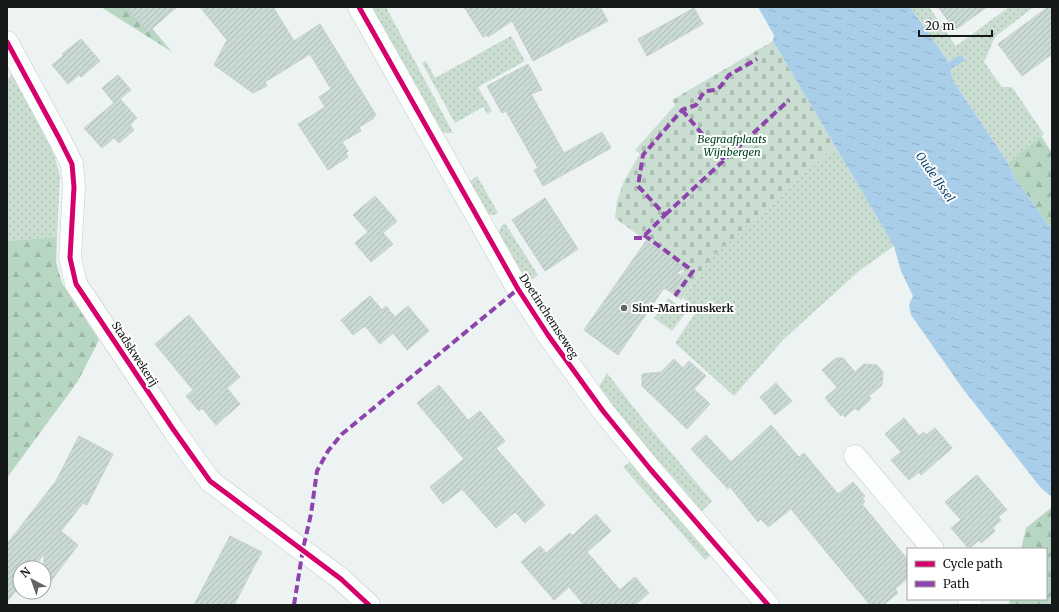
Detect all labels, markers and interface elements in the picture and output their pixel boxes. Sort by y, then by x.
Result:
scale bar [919,12,992,38]
text: 20 m [925,18,954,33]
park label: Begraafplaats Wijnbergen [697,132,767,159]
water label: Oude IJssel [913,149,958,205]
street label: Doetinchemseweg [516,271,582,361]
place label: Sint-Martinuskerk [632,301,734,315]
marker: Sint-Martinuskerk [619,303,629,313]
street label: Stadskwekerij [109,319,161,389]
legend [907,548,1047,600]
text: Cycle path [943,556,1003,571]
north arrow [12,560,52,600]
text: N [18,564,34,581]
text: Path [943,576,969,591]

